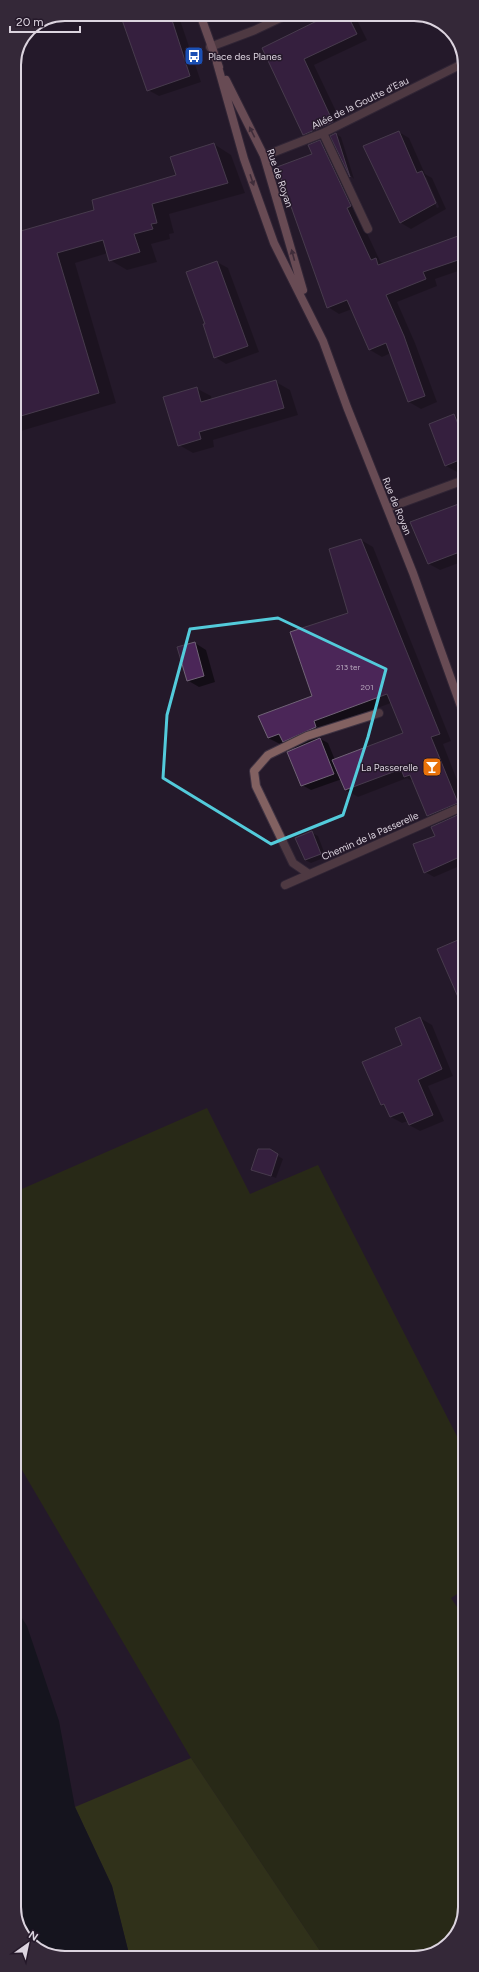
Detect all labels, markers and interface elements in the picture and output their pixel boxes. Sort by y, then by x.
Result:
scale bar [10,8,80,34]
text: 20 m [16,15,44,29]
bus stop icon: Place des Planes [183,45,205,67]
place label: Place des Planes [208,50,282,63]
street label: Allée de la Goutte d'Eau [309,74,411,132]
one-way arrow [249,127,255,138]
street label: Rue de Royan [264,147,296,209]
one-way arrow [249,175,255,187]
one-way arrow [290,249,296,261]
street label: Rue de Royan [379,475,415,537]
house number: 213 ter [336,662,360,672]
house number: 201 [361,682,373,692]
bar icon: La Passerelle [421,756,443,778]
place label: La Passerelle [361,761,419,774]
street label: Chemin de la Passerelle [319,808,421,863]
north arrow [8,1924,48,1964]
text: N [26,1928,40,1944]

